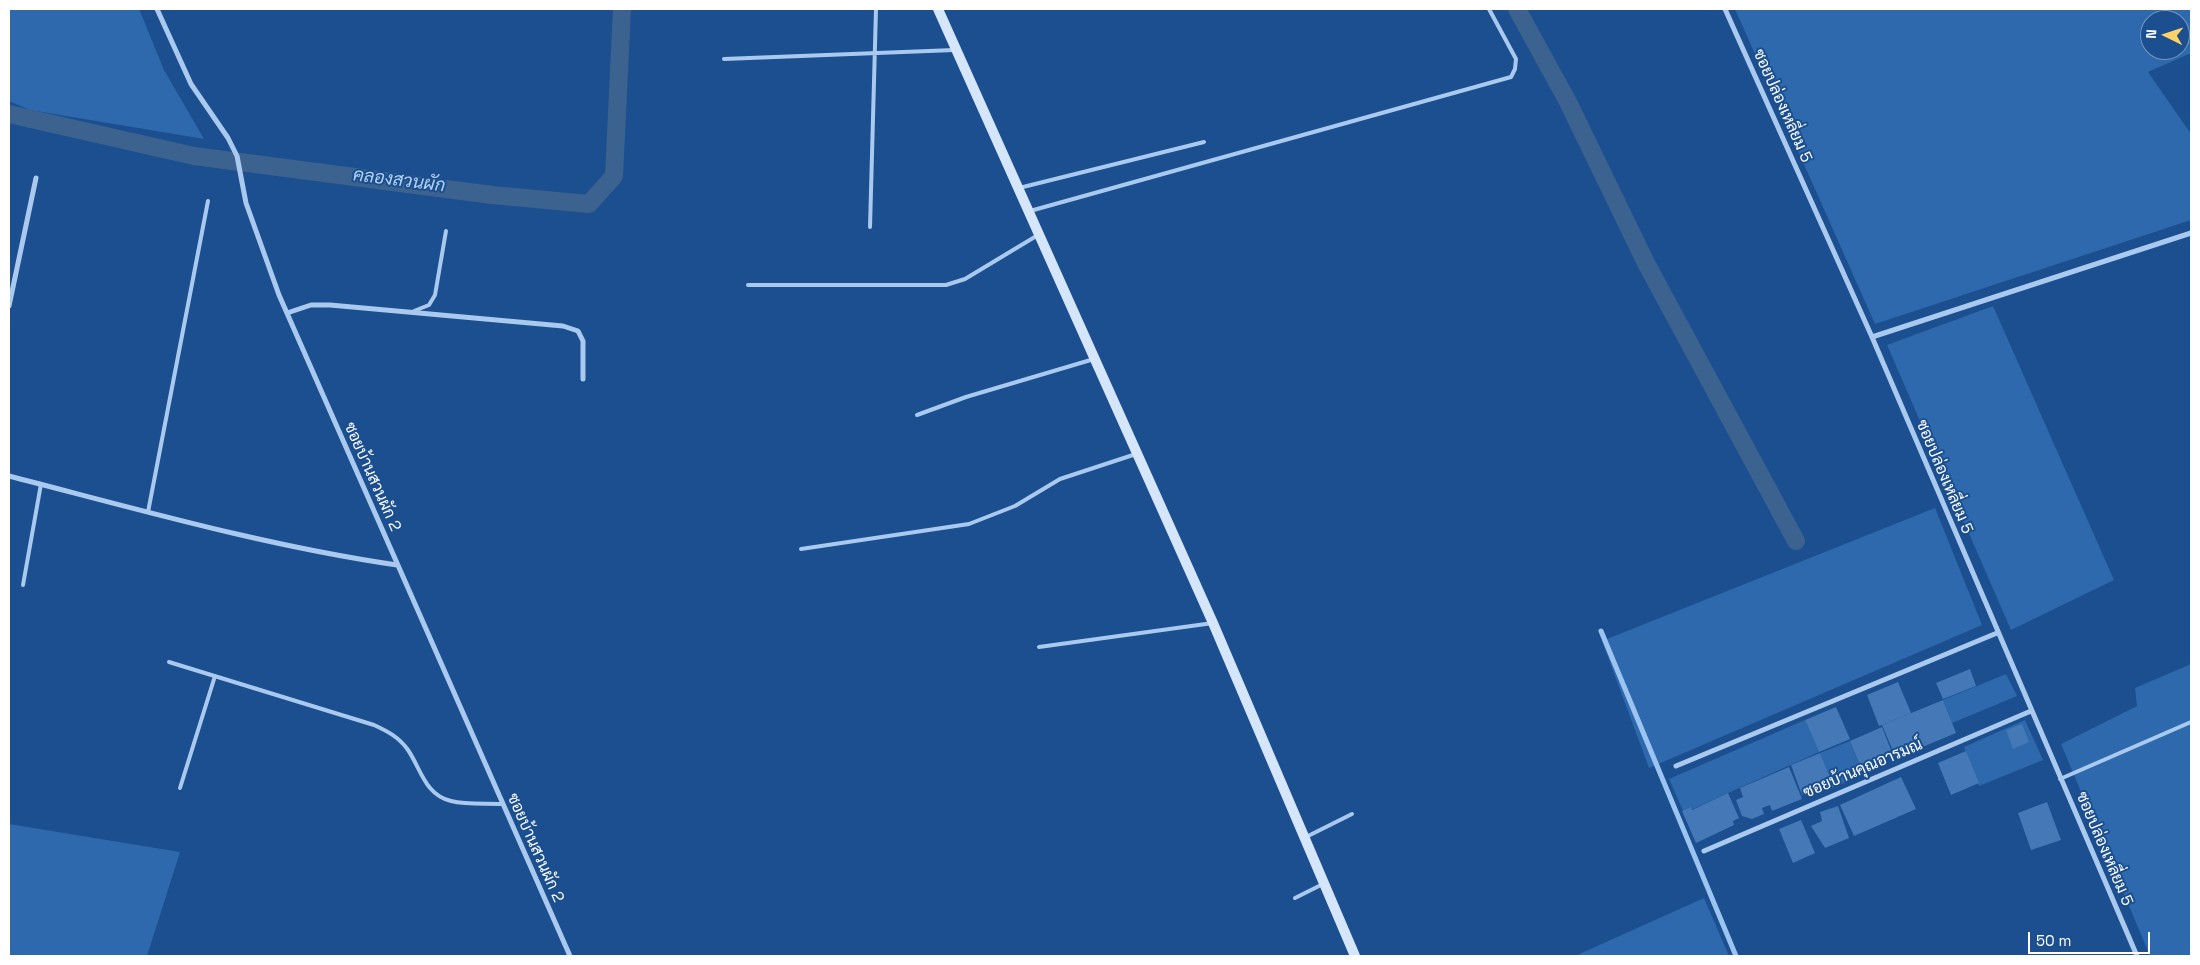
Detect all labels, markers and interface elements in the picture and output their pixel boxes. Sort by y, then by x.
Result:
north arrow [2140,10,2190,60]
text: N [2142,29,2160,39]
street label: ซอยปล่องเหลี่ยม 5 [1748,46,1816,166]
water label: คลองสวนผัก [352,165,446,197]
street label: ซอยปล่องเหลี่ยม 5 [1911,417,1977,537]
street label: ซอยบ้านสวนผัก 2 [339,420,405,534]
street label: ซอยบ้านคุณอารมณ์ [1801,735,1925,803]
street label: ซอยปล่องเหลี่ยม 5 [2071,789,2137,909]
street label: ซอยบ้านสวนผัก 2 [502,791,568,905]
scale bar [2030,922,2152,954]
text: 50 m [2036,931,2071,950]

